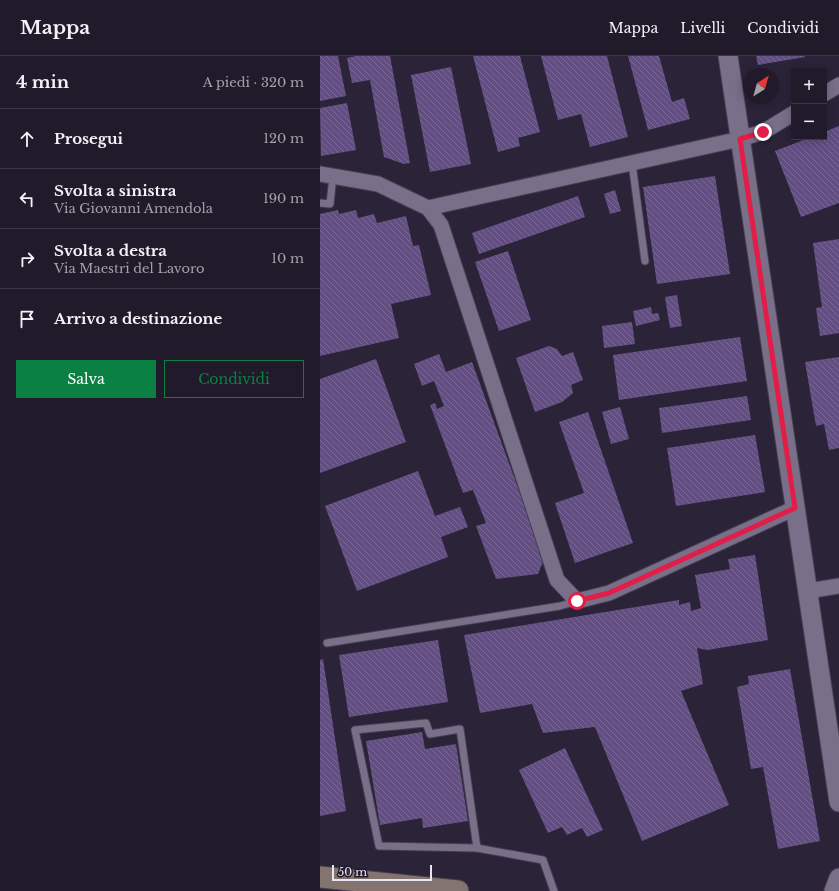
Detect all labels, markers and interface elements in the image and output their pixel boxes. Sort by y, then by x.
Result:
text: Mappa [20,16,90,39]
text: Mappa [608,19,658,37]
text: Livelli [680,19,725,37]
text: Condividi [747,19,819,37]
north arrow [743,68,779,104]
map controls [791,68,827,140]
button: + [791,68,827,104]
text: 4 min [16,72,69,93]
text: A piedi · 320 m [203,74,304,91]
button: − [791,104,827,140]
route end [754,123,772,141]
icon: ahead [16,128,38,150]
text: Prosegui [54,129,123,148]
text: 120 m [263,130,304,147]
text: Svolta a sinistra [54,181,176,200]
icon: left [16,188,38,210]
text: 190 m [263,190,304,207]
text: Via Giovanni Amendola [54,200,213,217]
text: Svolta a destra [54,241,167,260]
icon: right [16,248,38,270]
text: 10 m [271,250,304,267]
text: Via Maestri del Lavoro [54,260,205,277]
icon: arrive [16,308,38,330]
text: Arrivo a destinazione [54,309,222,328]
button: Salva [16,360,156,398]
button: Condividi [164,360,304,398]
route start [568,592,586,610]
scale bar [332,863,432,882]
text: 50 m [338,865,367,879]

